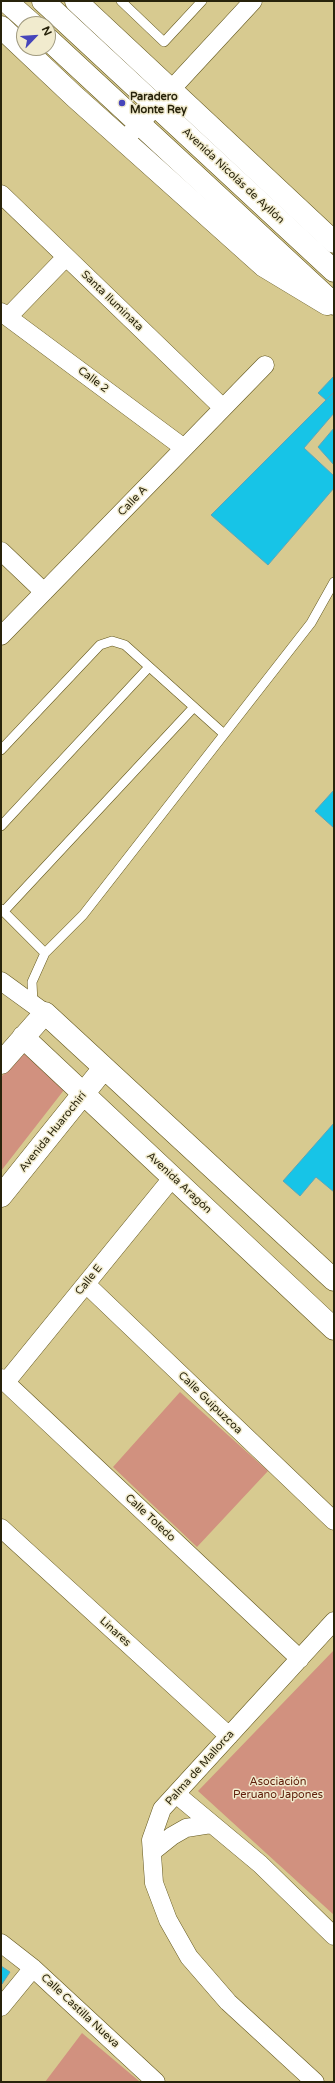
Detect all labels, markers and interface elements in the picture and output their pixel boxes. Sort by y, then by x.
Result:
north arrow [16,16,56,56]
text: N [39,24,54,38]
place label: Paradero Monte Rey [130,90,187,116]
marker: Paradero Monte Rey [117,98,127,108]
street label: Avenida Nicolás de Ayllón [179,125,287,227]
street label: Santa Iluminata [78,268,146,334]
street label: Calle 2 [75,364,111,396]
street label: Calle A [116,483,150,519]
street label: Avenida Huarochirí [17,1089,89,1175]
street label: Avenida Aragón [144,1150,214,1216]
street label: Calle E [73,1262,105,1298]
street label: Calle Guipuzcoa [175,1369,245,1437]
street label: Calle Toledo [122,1491,178,1545]
street label: Linares [97,1615,133,1649]
street label: Palma de Mallorca [163,1728,237,1808]
park label: Asociación Peruano Japones [233,1775,323,1801]
street label: Calle Castilla Nueva [38,1971,122,2051]

